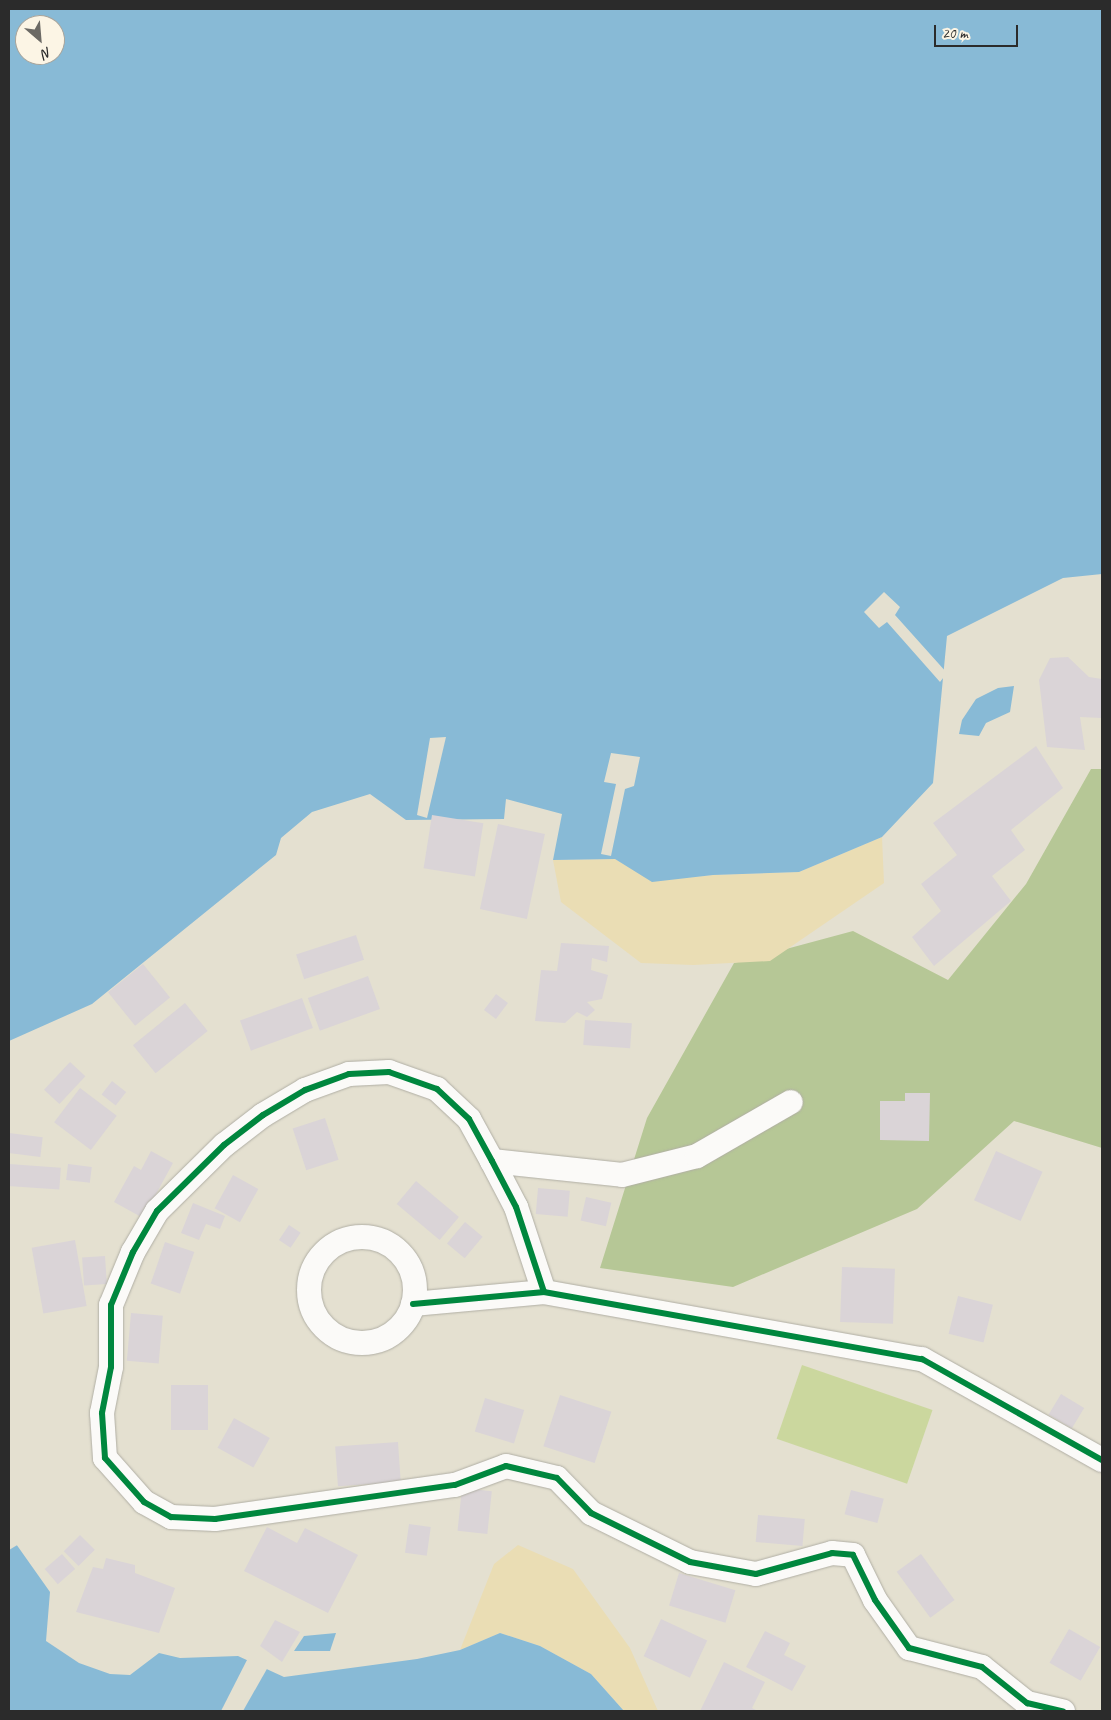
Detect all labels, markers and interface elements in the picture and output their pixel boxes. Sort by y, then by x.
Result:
north arrow [15,15,65,65]
scale bar [936,15,1020,47]
text: 20 m [942,24,968,43]
text: N [39,43,54,62]

